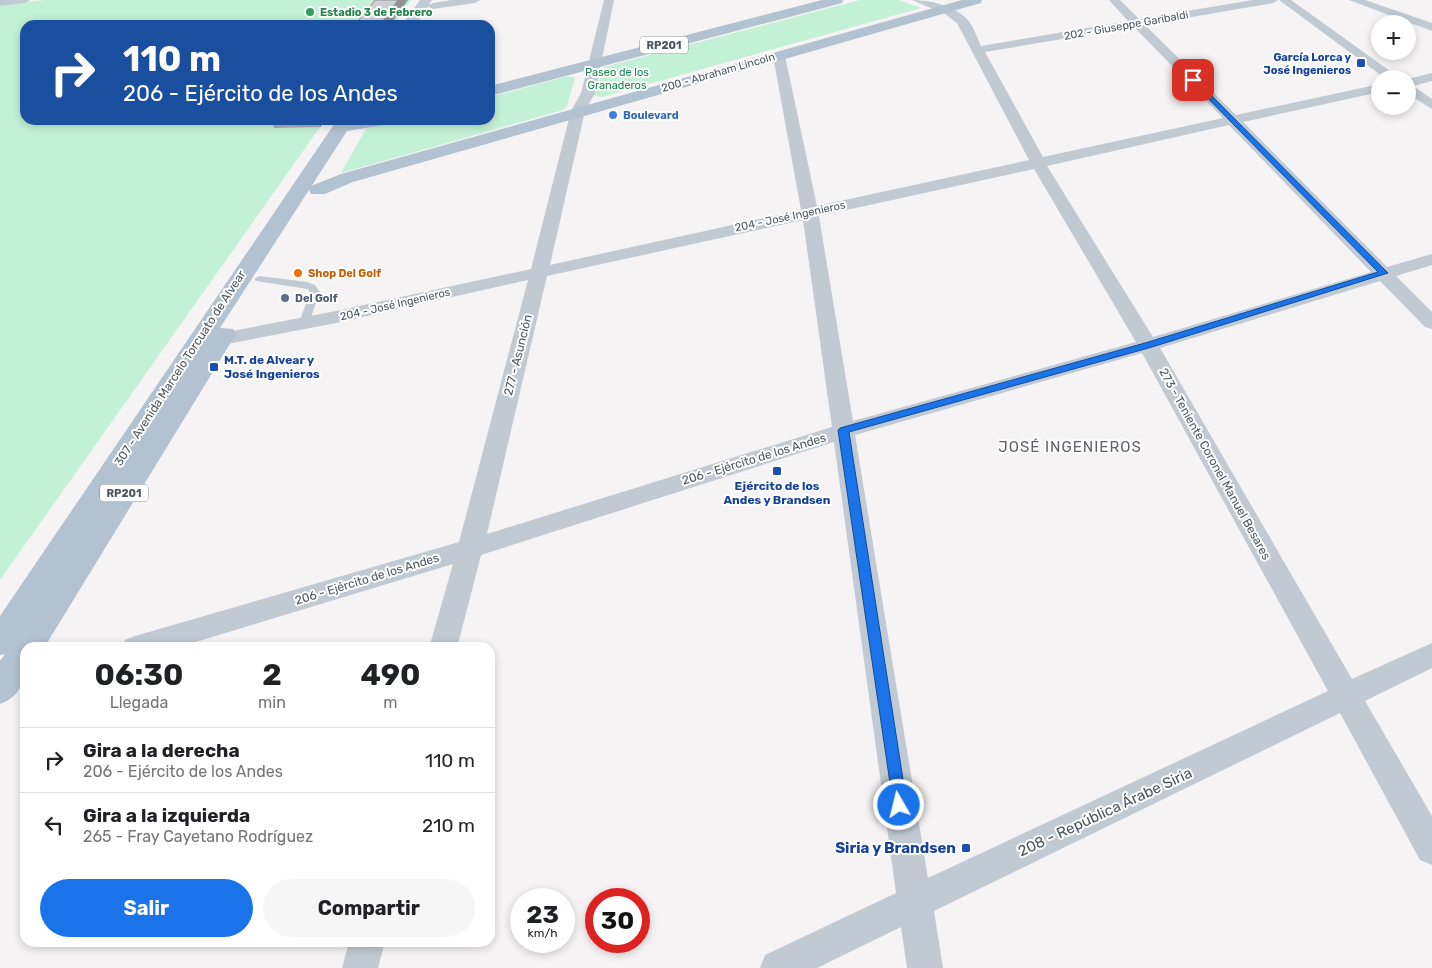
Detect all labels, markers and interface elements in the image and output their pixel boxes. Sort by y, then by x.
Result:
marker: Estadio 3 de Febrero [304,6,316,18]
place label: Estadio 3 de Febrero [320,6,433,19]
street label: 202 - Giuseppe Garibaldi [1063,8,1189,43]
map controls [1371,15,1416,115]
button: + [1371,15,1416,60]
road number: RP201 [640,36,688,54]
text: 110 m [123,38,221,80]
icon: right [40,40,105,105]
street label: 200 - Abraham Lincoln [660,50,776,95]
place label: García Lorca y José Ingenieros [1263,51,1351,77]
marker: García Lorca y José Ingenieros [1355,57,1367,69]
pin [1172,59,1214,101]
park label: Paseo de los Granaderos [585,66,649,92]
icon: arrive [1179,66,1207,94]
button: − [1371,70,1416,115]
text: 206 - Ejército de los Andes [123,80,398,107]
marker: Boulevard [607,109,619,121]
place label: Boulevard [623,109,679,122]
street label: 204 - José Ingenieros [734,198,847,235]
street label: 307 - Avenida Marcelo Torcuato de Alvear [111,267,249,468]
marker: Shop Del Golf [292,267,304,279]
place label: Shop Del Golf [308,267,381,280]
street label: 204 - José Ingenieros [339,285,452,323]
marker: Del Golf [279,292,291,304]
place label: Del Golf [295,292,338,305]
street label: 277 - Asunción [501,313,535,397]
place label: M.T. de Alvear y José Ingenieros [224,353,320,381]
marker: M.T. de Alvear y José Ingenieros [208,361,220,373]
street label: 273 - Teniente Coronel Manuel Besares [1156,366,1274,562]
street label: 206 - Ejército de los Andes [680,430,828,488]
district label: JOSÉ INGENIEROS [998,438,1142,456]
marker: Ejército de los Andes y Brandsen [771,465,783,477]
place label: Ejército de los Andes y Brandsen [724,479,831,507]
road number: RP201 [100,484,148,502]
street label: 206 - Ejército de los Andes [293,550,441,608]
text: 06:30 [95,657,183,693]
text: 2 [262,657,282,693]
text: 490 [360,657,420,693]
text: Llegada [110,693,168,712]
text: min [258,693,286,712]
text: m [383,693,398,712]
text: Gira a la derecha [83,739,240,762]
icon: right [40,746,68,774]
text: 110 m [425,749,475,772]
text: 206 - Ejército de los Andes [83,762,283,781]
street label: 208 - República Árabe Siria [1015,764,1195,860]
position arrow [872,778,924,830]
text: Gira a la izquierda [83,804,250,827]
icon: left [40,811,68,839]
text: 210 m [422,814,475,837]
text: 265 - Fray Cayetano Rodríguez [83,827,313,846]
place label: Siria y Brandsen [835,839,956,857]
marker: Siria y Brandsen [960,842,972,854]
button: Salir [40,879,253,937]
button: Compartir [263,879,475,937]
speed limit sign: 30 [585,888,650,953]
text: 23 [526,900,559,929]
text: km/h [528,926,557,940]

